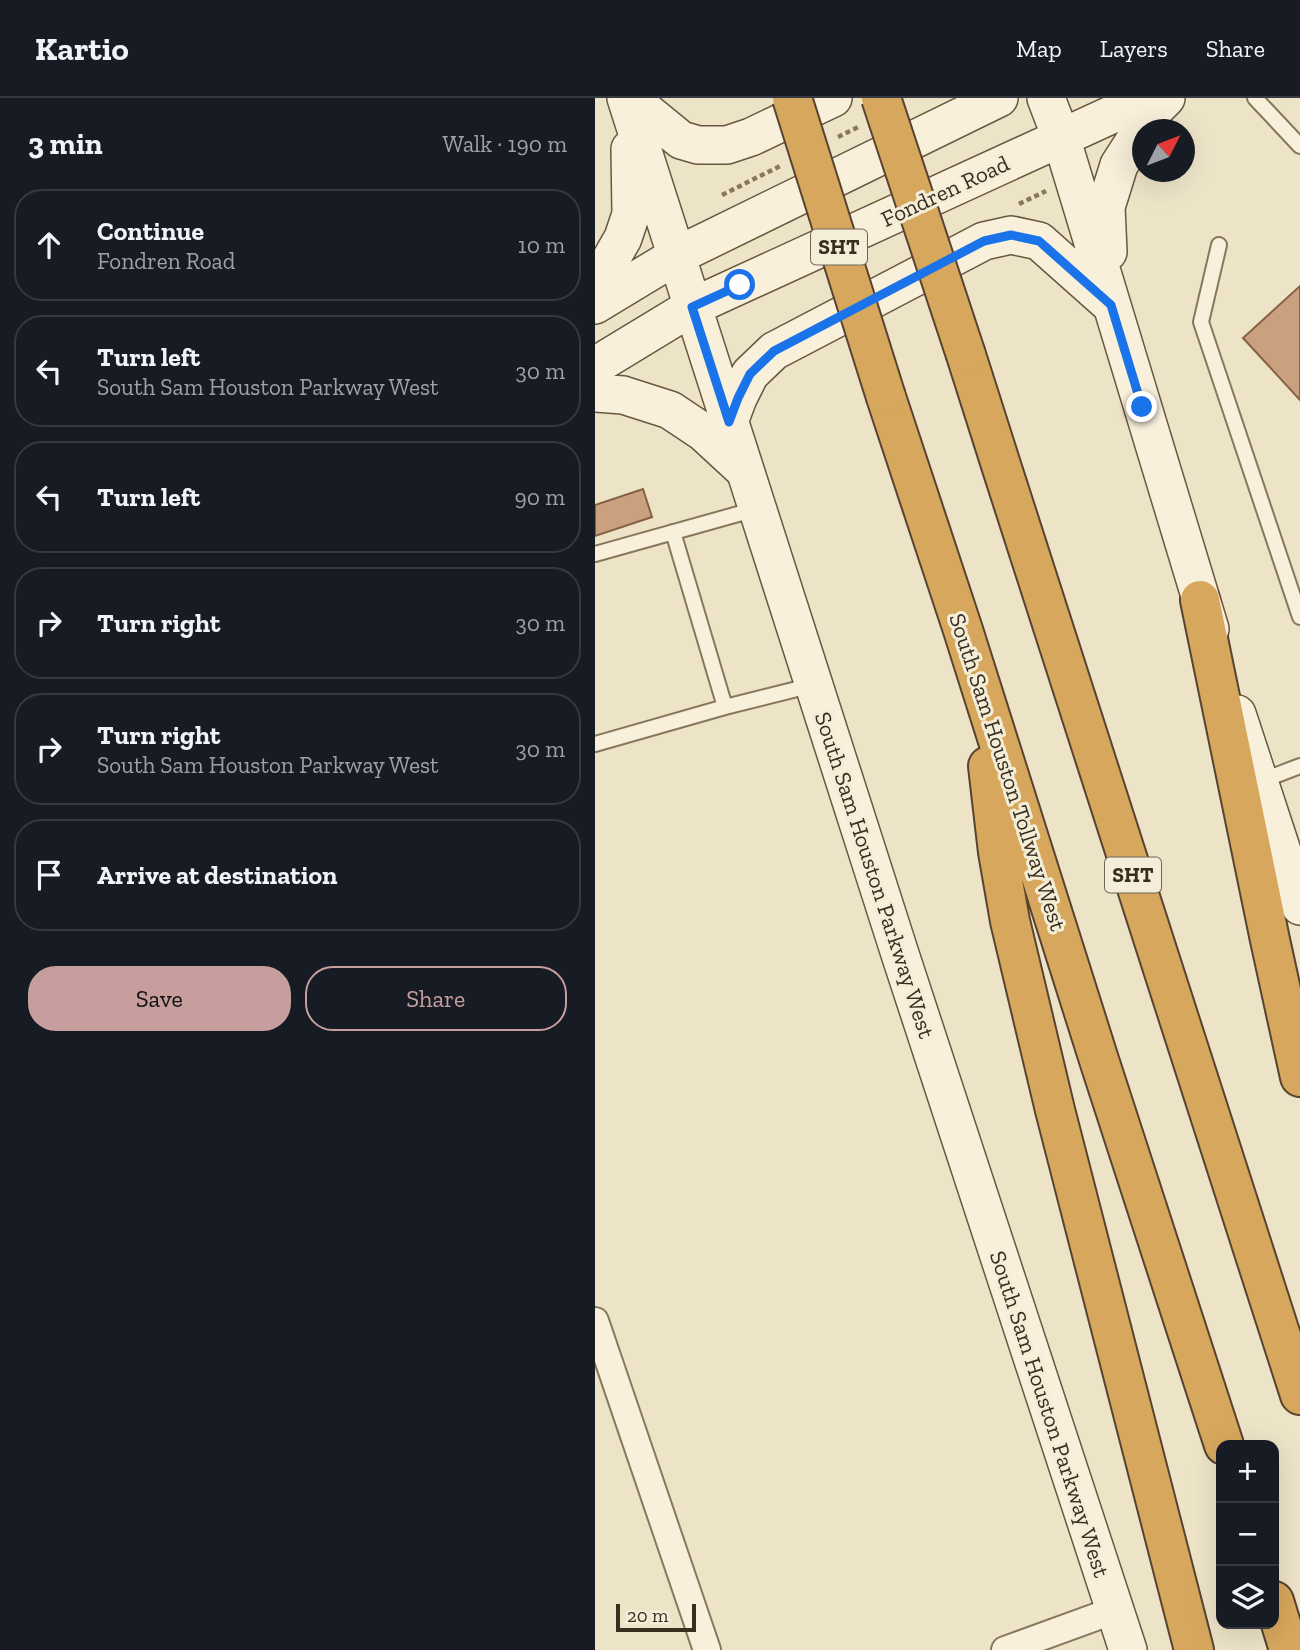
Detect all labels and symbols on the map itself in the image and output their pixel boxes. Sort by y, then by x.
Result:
north arrow [1132,119,1195,182]
street label: Fondren Road [876,149,1014,233]
road number: SHT [811,230,867,264]
route start [724,269,755,300]
route end [1126,391,1157,422]
street label: South Sam Houston Tollway West [943,610,1073,935]
street label: South Sam Houston Parkway West [809,708,941,1042]
road number: SHT [1105,858,1161,892]
street label: South Sam Houston Parkway West [984,1247,1116,1581]
scale bar [616,1601,697,1633]

